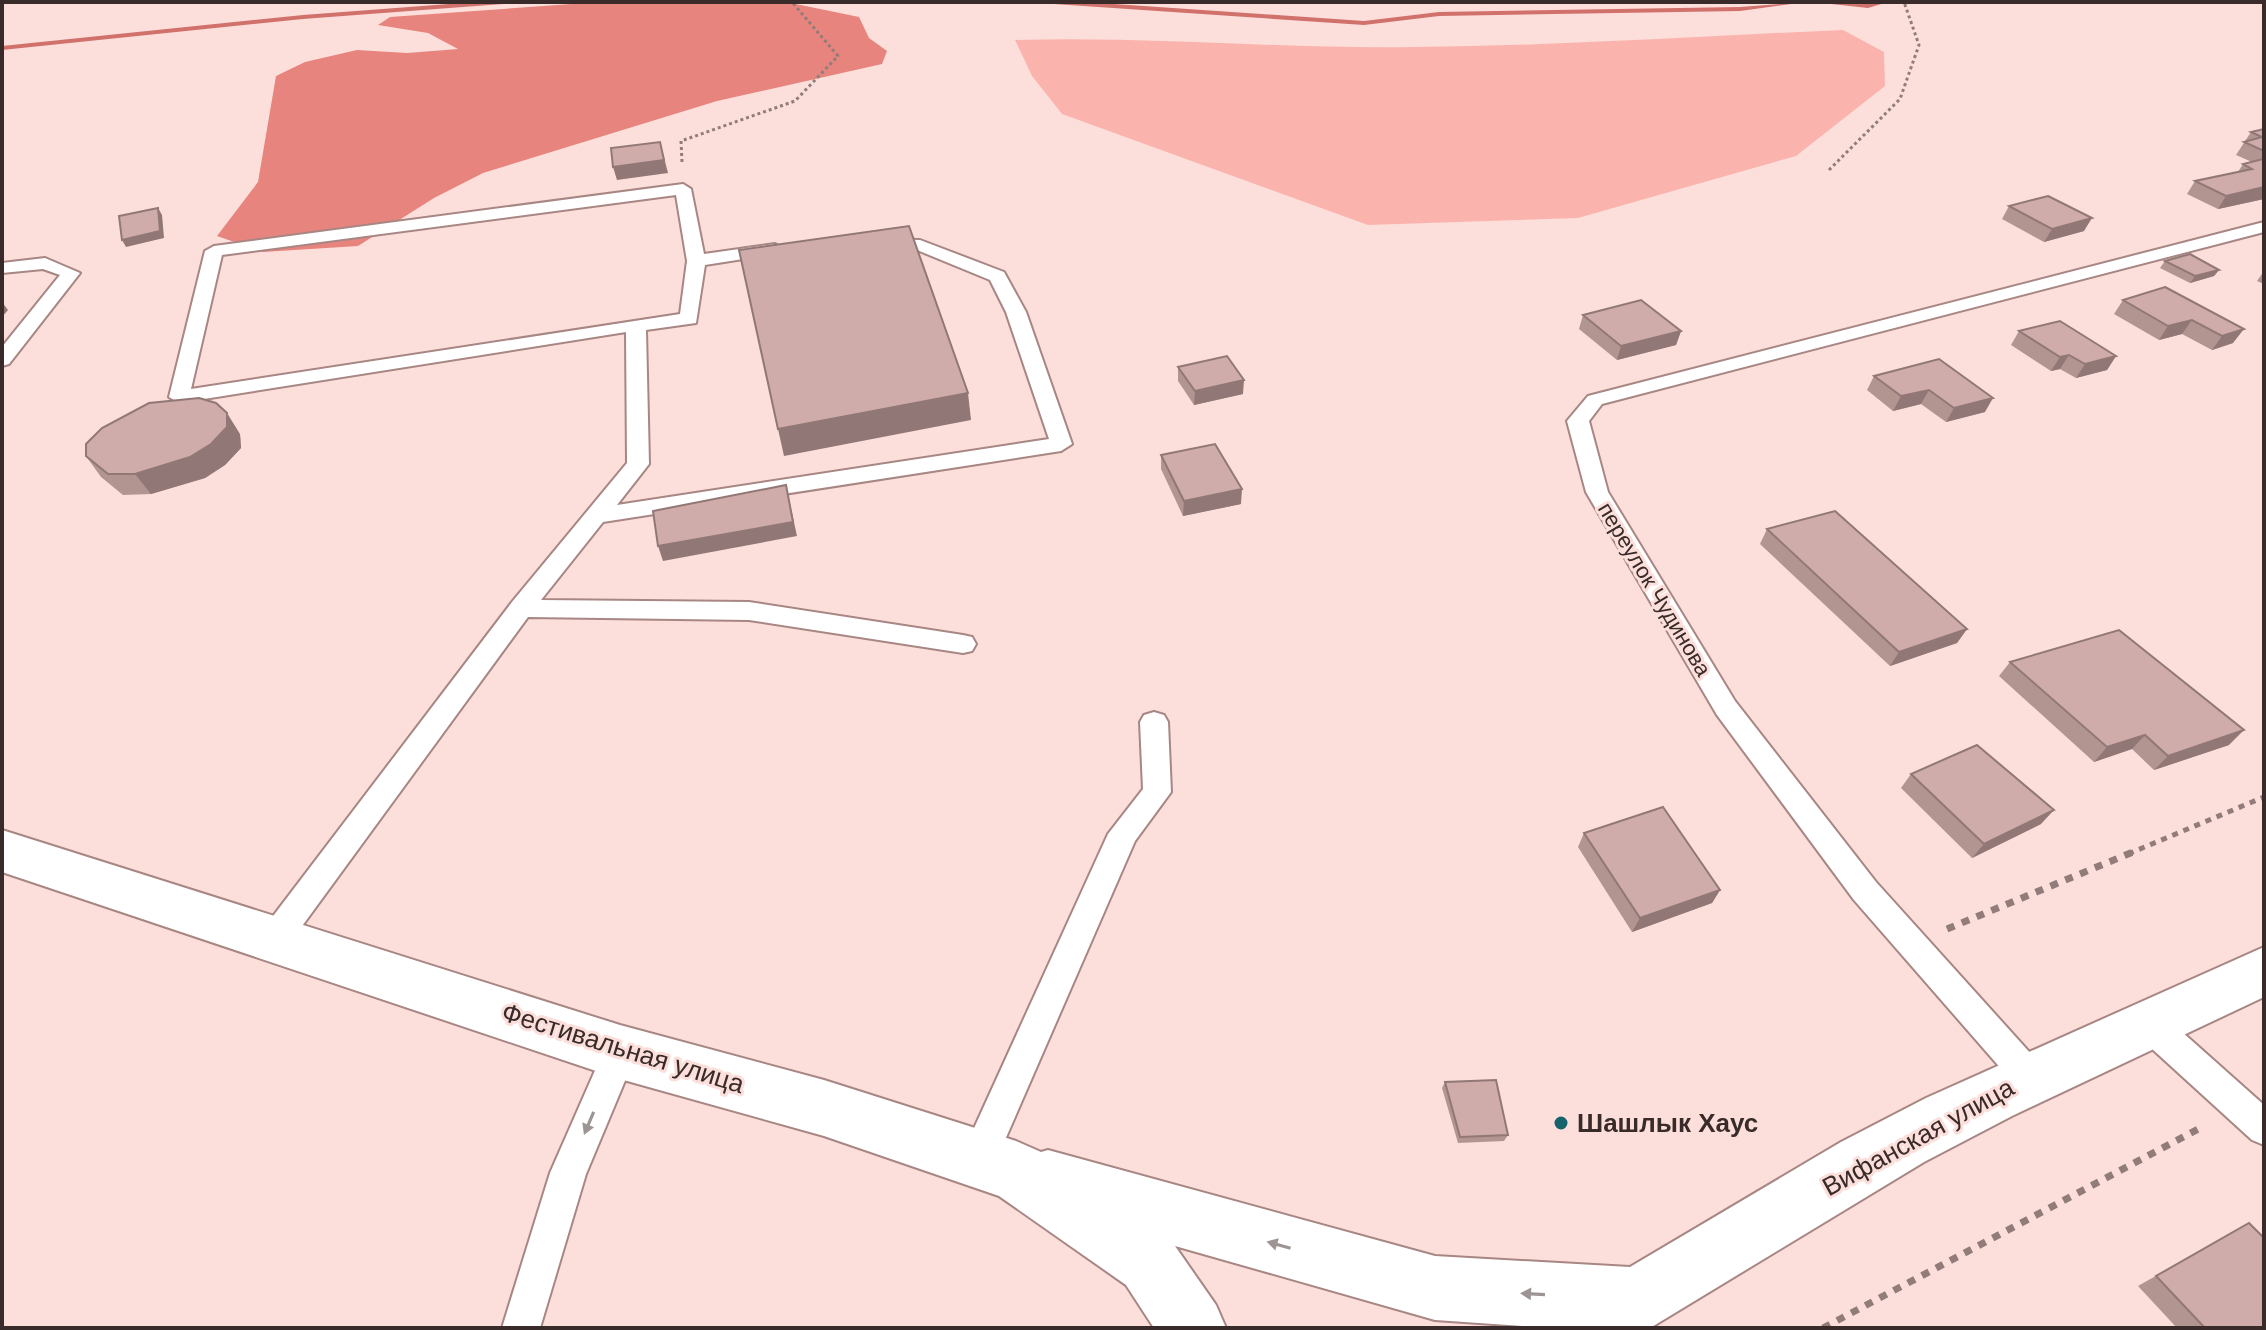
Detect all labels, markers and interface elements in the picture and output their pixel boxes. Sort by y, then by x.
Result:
street label: переулок Чудинова [1593,498,1717,681]
street label: Фестивальная улица [498,997,748,1099]
street label: Вифанская улица [1817,1072,2019,1202]
place label: Шашлык Хаус [1577,1108,1758,1138]
one-way arrow [583,1111,596,1135]
marker: Шашлык Хаус [1552,1114,1570,1132]
one-way arrow [1266,1238,1290,1251]
one-way arrow [1520,1287,1545,1300]

